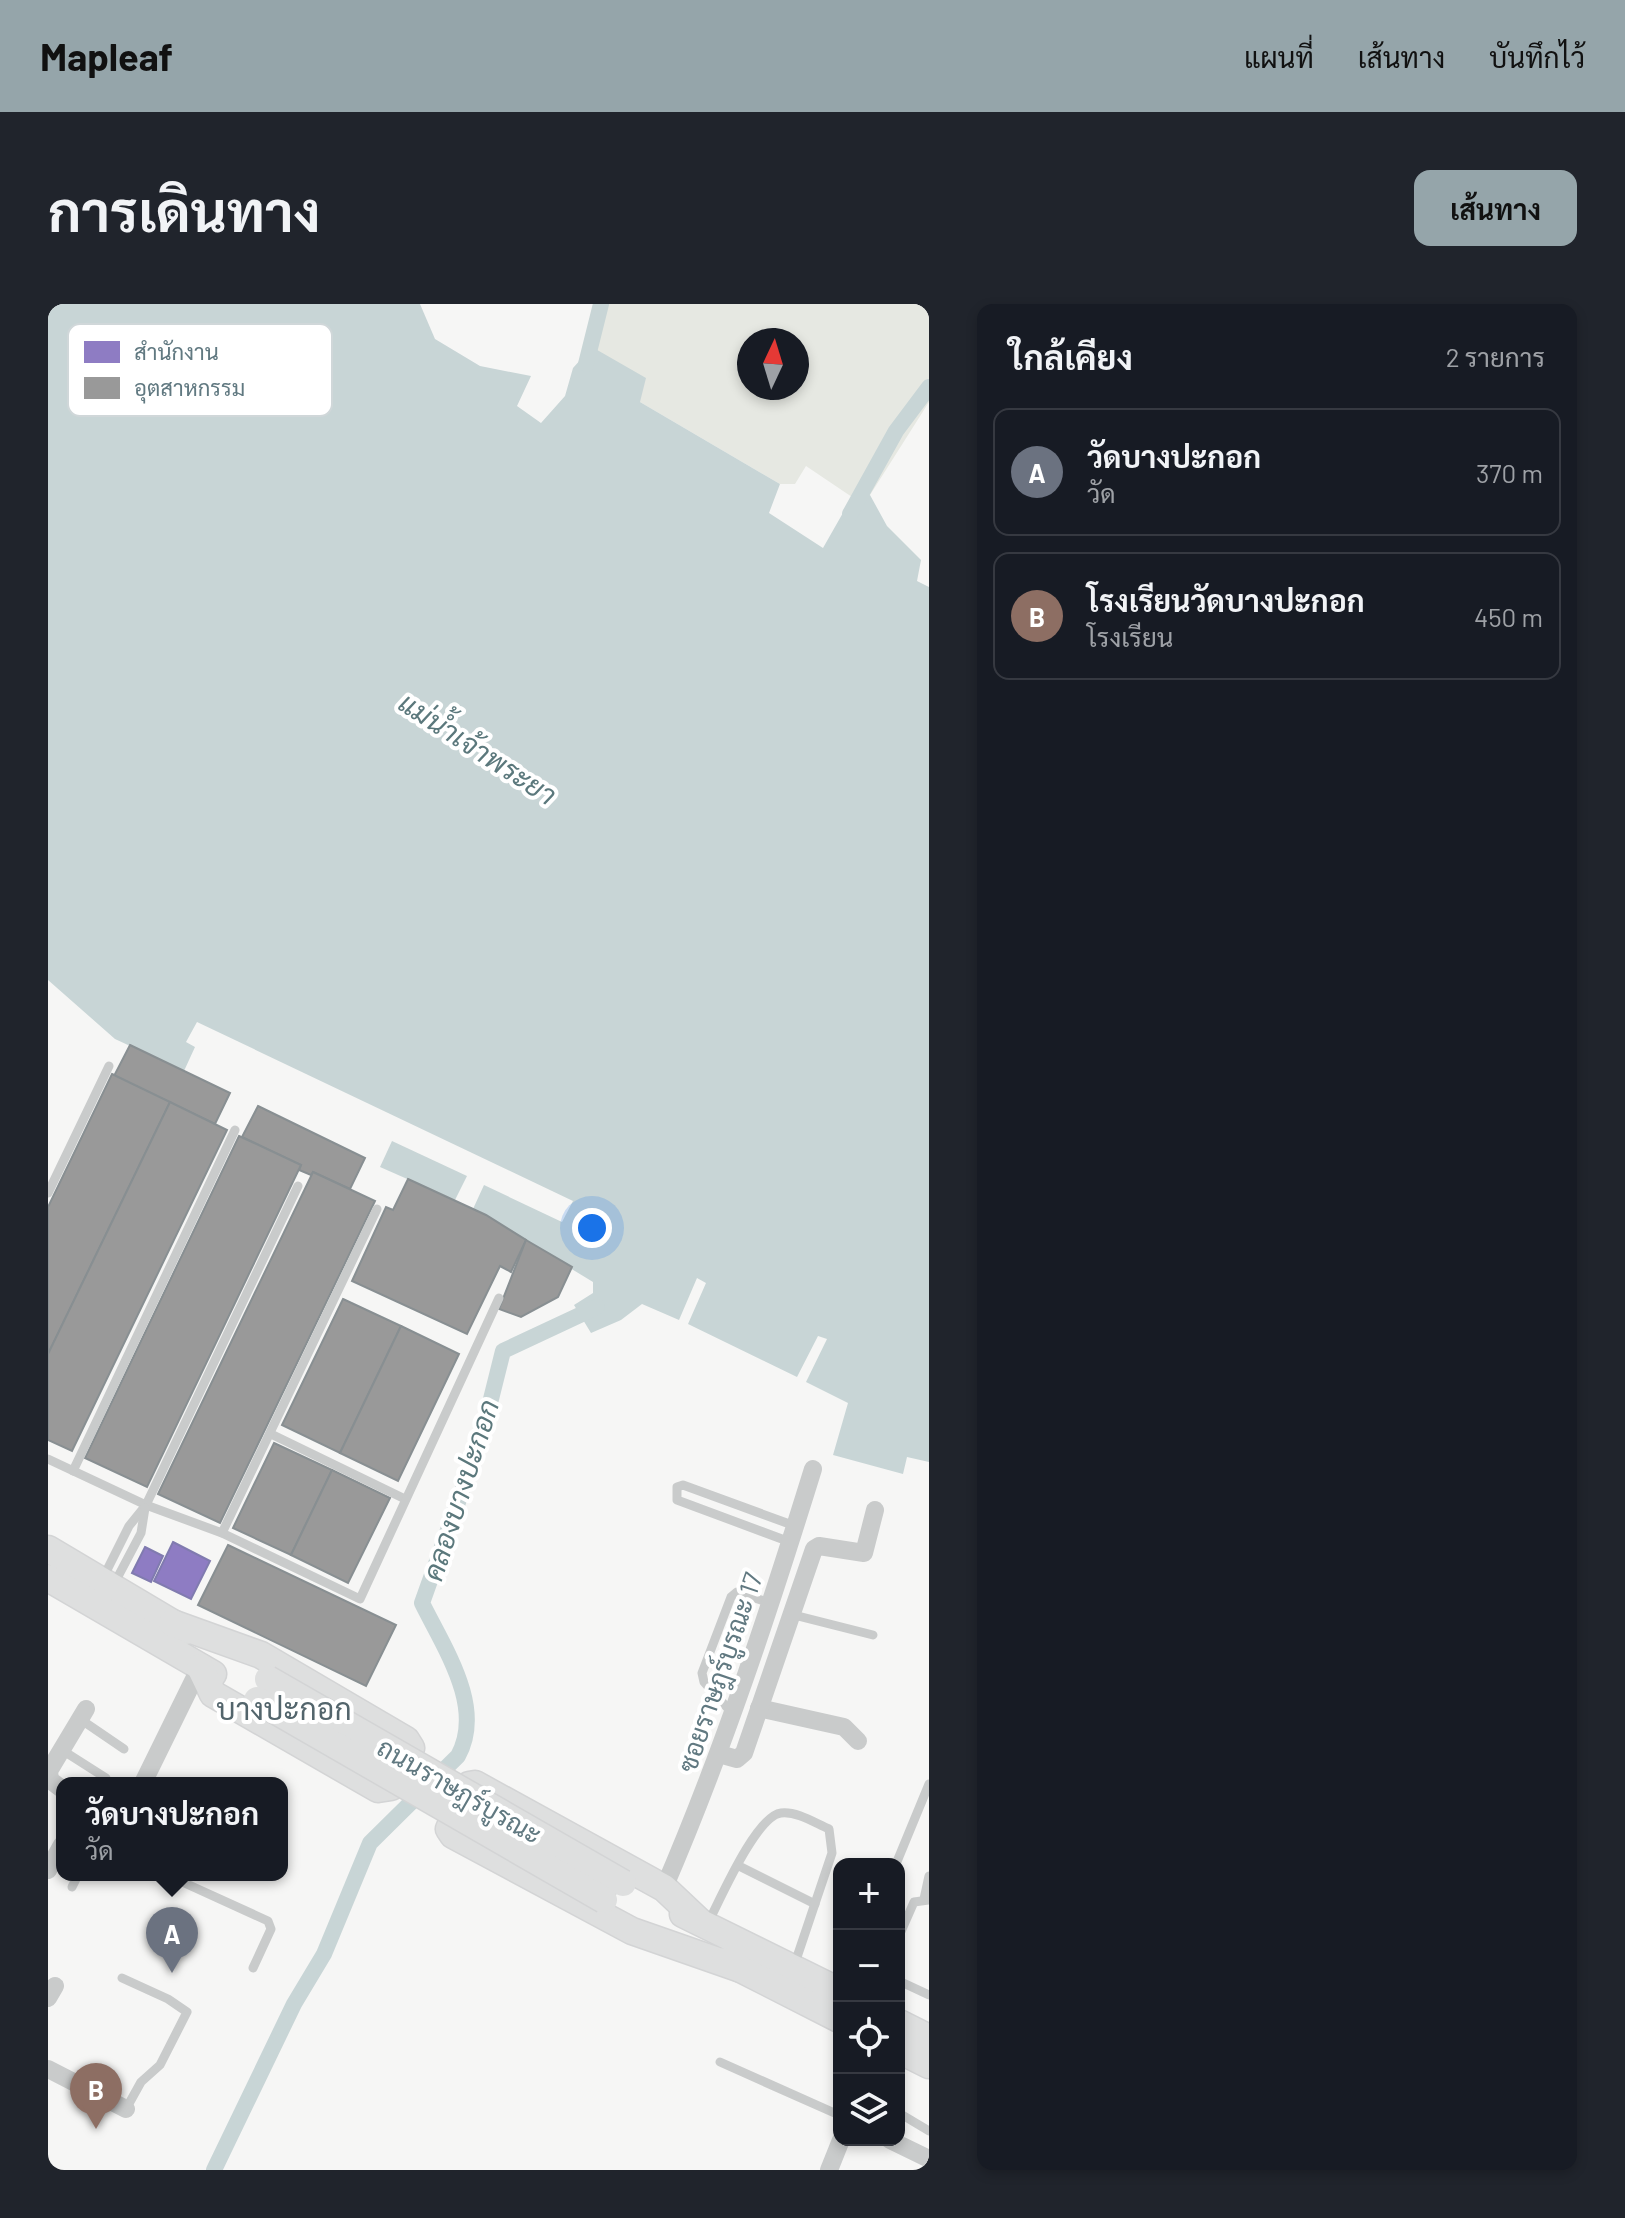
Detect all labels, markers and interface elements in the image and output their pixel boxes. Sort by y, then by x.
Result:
text: Mapleaf [40,33,173,79]
text: แผนที่ [1244,40,1314,74]
text: เส้นทาง [1358,40,1445,74]
text: บันทึกไว้ [1489,40,1585,74]
button: เส้นทาง [1414,170,1577,246]
text: การเดินทาง [48,176,320,243]
legend [68,324,332,416]
north arrow [737,328,809,400]
text: ใกล้เคียง [1009,336,1133,377]
text: สำนักงาน [134,338,219,364]
text: 2 รายการ [1446,341,1545,372]
text: อุตสาหกรรม [134,374,245,404]
text: วัดบางปะกอก [1087,438,1261,474]
text: A [1028,457,1046,488]
text: 370 m [1476,457,1543,488]
text: วัด [1087,477,1116,508]
text: โรงเรียนวัดบางปะกอก [1087,582,1365,618]
text: B [1029,601,1045,632]
text: 450 m [1474,601,1543,632]
text: โรงเรียน [1087,621,1173,652]
water label: แม่น้ำเจ้าพระยา [393,679,566,812]
your location [572,1208,612,1248]
water label: คลองบางปะกอก [415,1395,505,1585]
street label: ซอยราษฎร์บูรณะ 17 [670,1568,771,1777]
district label: บางปะกอก [216,1690,352,1726]
street label: ถนนราษฎร์บูรณะ [370,1730,548,1853]
popup [56,1777,288,1881]
text: วัดบางปะกอก [85,1795,259,1831]
text: วัด [85,1834,114,1865]
map controls [833,1858,905,2146]
button: + [833,1858,905,1930]
pin: A [146,1907,198,1973]
button: − [833,1930,905,2002]
button: locate [833,2002,905,2074]
pin: B [70,2063,122,2129]
button: layers [833,2074,905,2146]

